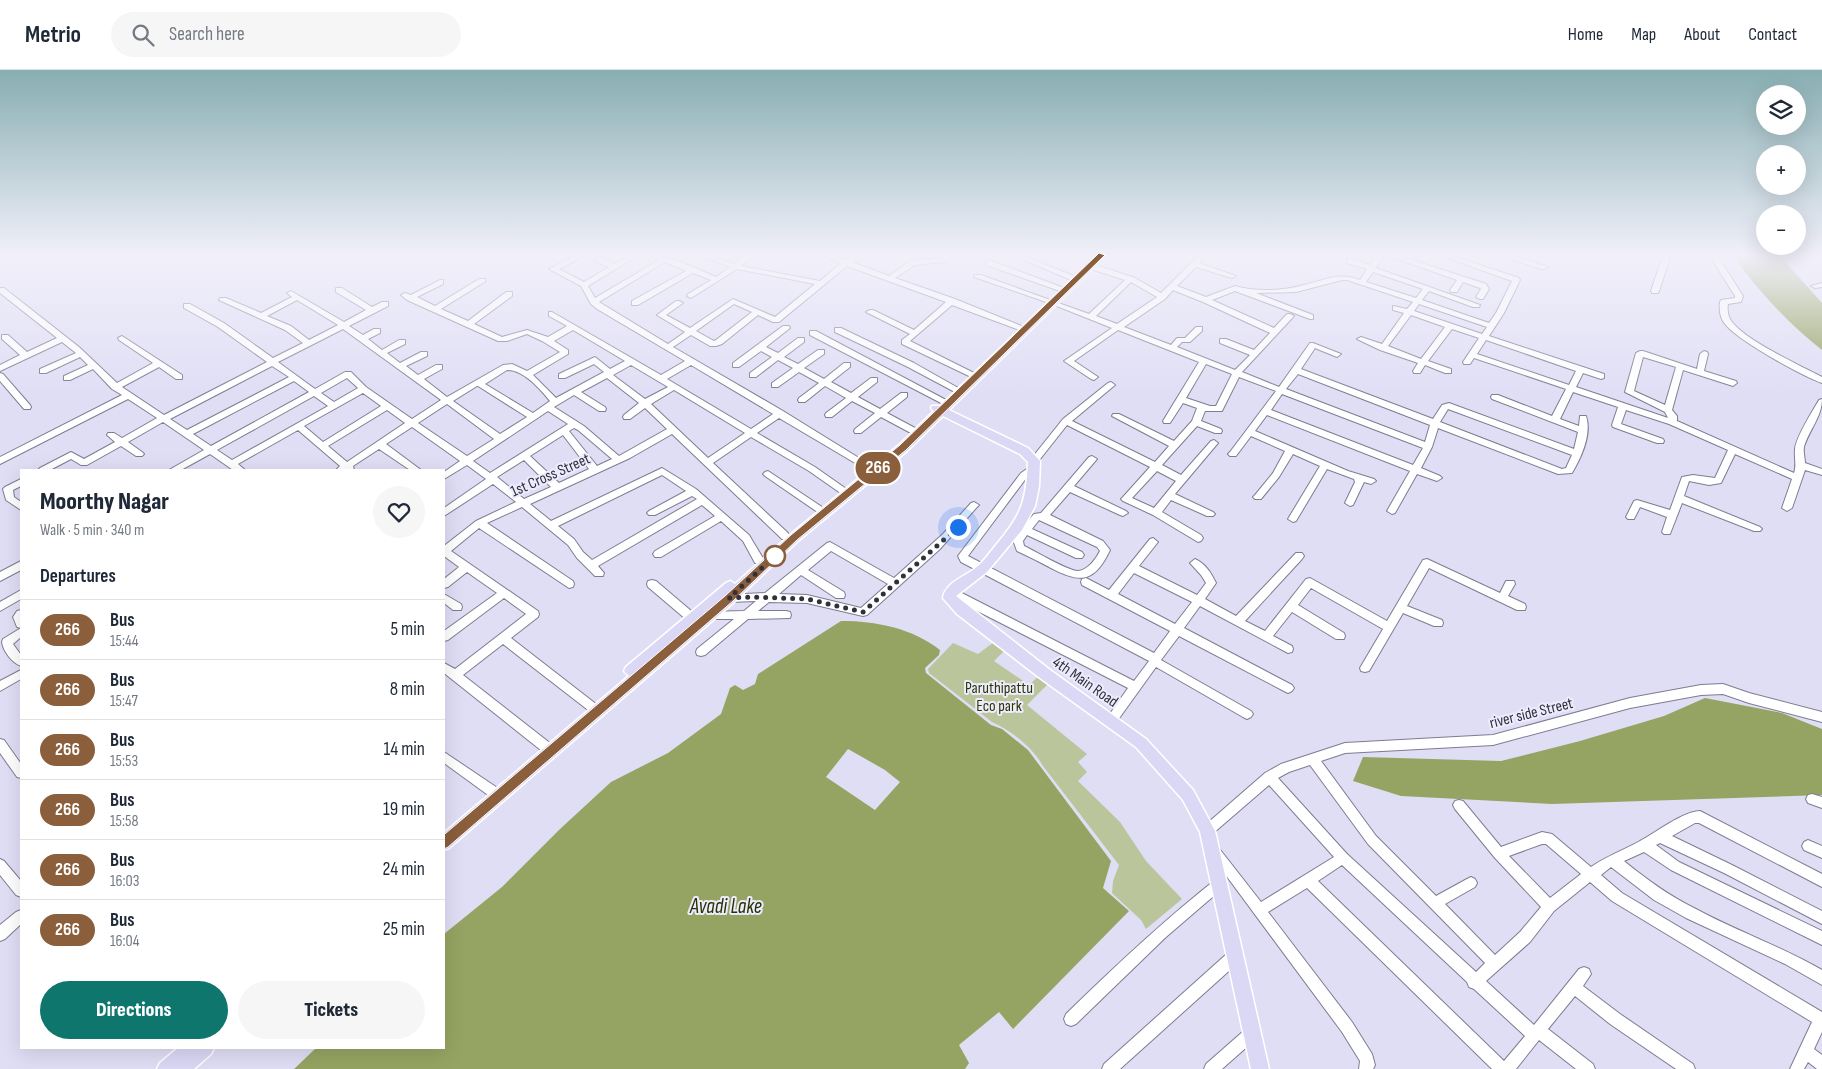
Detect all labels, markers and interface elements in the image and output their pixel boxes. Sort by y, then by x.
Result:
search box [111,12,461,57]
text: Metrio [25,20,81,49]
icon: search [129,21,157,49]
text: Search here [169,23,245,46]
text: Home [1568,24,1603,45]
text: Map [1631,24,1656,45]
text: About [1684,24,1720,45]
text: Contact [1748,24,1797,45]
map controls [1756,85,1806,255]
button: layers [1756,85,1806,135]
button: + [1756,145,1806,195]
button: − [1756,205,1806,255]
street label: 1st Cross Street [508,449,593,501]
line badge: 266 [849,452,907,484]
text: 266 [866,457,890,478]
button: heart [373,486,425,538]
text: Moorthy Nagar [40,487,169,516]
your location [946,515,971,540]
text: Walk · 5 min · 340 m [40,521,144,540]
unlabelled marker [764,545,786,567]
text: Departures [40,565,116,588]
text: Bus [110,609,135,632]
text: 5 min [390,618,425,641]
text: 266 [55,619,80,640]
text: 15:44 [110,632,138,651]
street label: 4th Main Road [1049,653,1122,712]
text: Bus [110,669,135,692]
text: 8 min [390,678,425,701]
text: 266 [55,679,80,700]
park label: Paruthipattu Eco park [965,679,1033,716]
text: 15:47 [110,692,138,711]
street label: river side Street [1488,694,1575,733]
text: Bus [110,729,135,752]
text: 14 min [384,738,425,761]
text: 266 [55,739,80,760]
text: 15:53 [110,752,138,771]
text: Bus [110,789,135,812]
text: 19 min [383,798,425,821]
text: 266 [55,799,80,820]
text: 15:58 [110,812,138,831]
text: Bus [110,849,135,872]
text: 24 min [382,858,425,881]
text: 266 [55,859,80,880]
text: 16:03 [110,872,139,891]
water label: Avadi Lake [689,894,762,919]
text: Bus [110,909,135,932]
text: 25 min [383,918,425,941]
text: 266 [55,919,80,940]
text: 16:04 [110,932,139,951]
button: Directions [40,981,228,1039]
button: Tickets [238,981,425,1039]

